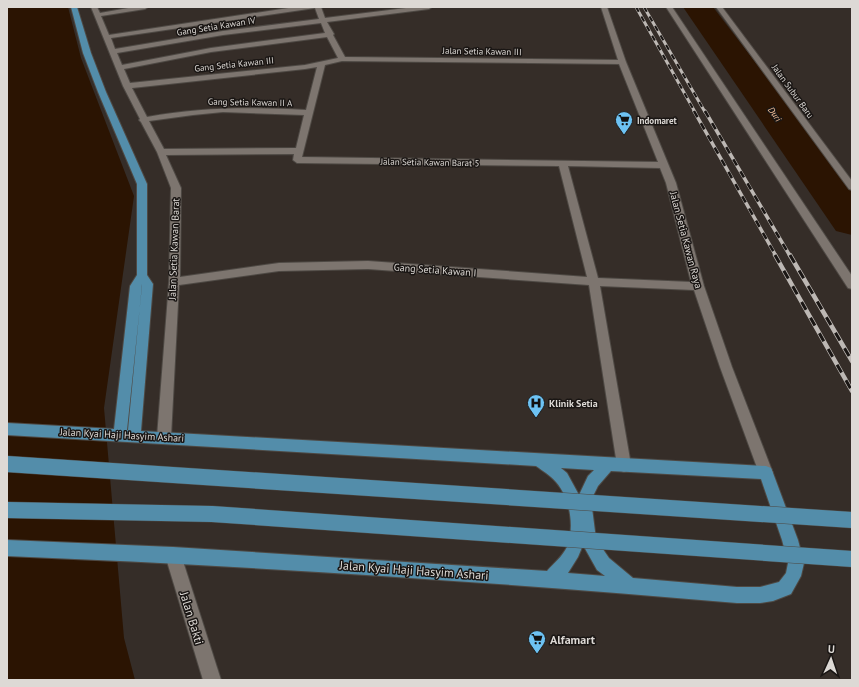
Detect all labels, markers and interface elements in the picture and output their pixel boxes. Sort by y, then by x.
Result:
street label: Gang Setia Kawan IV [176,14,257,38]
street label: Jalan Setia Kawan III [441,45,522,57]
street label: Gang Setia Kawan III [194,54,274,74]
street label: Jalan Subur Baru [769,61,816,120]
street label: Gang Setia Kawan II A [208,96,293,108]
water label: Duri [766,105,784,124]
supermarket icon: Indomaret [614,110,634,135]
place label: Indomaret [637,115,678,126]
street label: Jalan Setia Kawan Barat 5 [379,156,480,168]
street label: Jalan Setia Kawan Raya [667,189,705,290]
street label: Jalan Setia Kawan Barat [166,197,182,301]
street label: Gang Setia Kawan I [393,261,477,279]
hospital icon: Klinik Setia [526,393,546,418]
place label: Klinik Setia [549,397,598,410]
street label: Jalan Kyai Haji Hasyim Ashari [59,425,184,445]
street label: Jalan Kyai Haji Hasyim Ashari [338,557,489,583]
street label: Jalan Bakti [177,589,207,646]
supermarket icon: Alfamart [527,629,547,654]
place label: Alfamart [550,632,596,647]
north arrow [811,639,851,679]
text: U [828,642,835,656]

